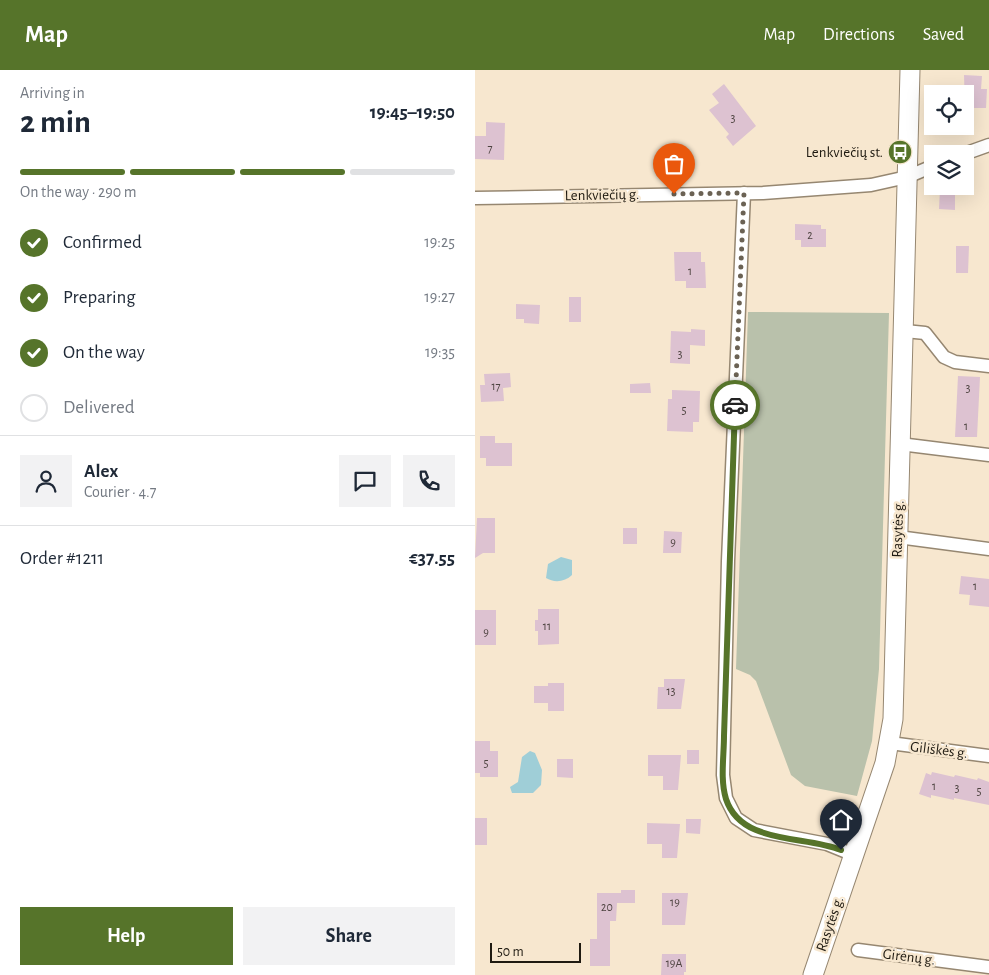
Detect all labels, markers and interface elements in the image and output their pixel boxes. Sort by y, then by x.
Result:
text: Map [25,23,68,47]
text: Map [764,26,795,44]
text: Directions [823,26,895,44]
text: Saved [923,26,964,44]
text: Arriving in [20,85,85,101]
map controls [924,85,974,195]
button: locate [924,85,974,135]
text: 19:45–19:50 [370,103,455,122]
text: 2 min [20,106,91,138]
house number: 3 [731,112,736,124]
bus stop icon: Lenkviečių st. [887,139,913,165]
house number: 7 [487,142,493,154]
pin [653,143,695,194]
place label: Lenkviečių st. [806,145,883,160]
button: layers [924,145,974,195]
icon: bag [660,150,688,178]
text: On the way · 290 m [20,184,137,200]
street label: Lenkviečių g. [565,187,639,203]
icon: check [20,229,48,257]
house number: 2 [807,229,813,241]
text: Confirmed [63,233,142,252]
text: 19:25 [424,234,455,250]
house number: 1 [688,265,692,277]
icon: check [20,284,48,312]
text: Preparing [63,288,136,307]
text: 19:27 [424,289,455,305]
icon: check [20,339,48,367]
text: On the way [63,343,145,362]
text: 19:35 [425,344,455,360]
house number: 3 [678,348,683,360]
house number: 17 [491,380,501,392]
courier [710,380,760,430]
house number: 3 [966,382,971,394]
icon: car [721,391,749,419]
text: Delivered [63,398,135,417]
house number: 5 [681,404,687,416]
house number: 1 [964,420,968,432]
button: person [20,455,72,507]
button: chat [339,455,391,507]
button: phone [403,455,455,507]
text: Alex [84,462,118,481]
text: Courier · 4.7 [84,484,156,500]
street label: Rasytės g. [890,500,906,558]
house number: 9 [670,536,676,548]
text: Order #1211 [20,549,104,568]
text: €37.55 [409,549,455,568]
house number: 1 [973,580,977,592]
house number: 11 [543,620,551,632]
house number: 9 [483,626,489,638]
house number: 13 [666,685,676,697]
street label: Giliškės g. [909,739,969,761]
house number: 5 [483,757,489,769]
house number: 1 [932,780,936,792]
house number: 3 [955,782,960,794]
house number: 5 [976,785,982,797]
pin [820,799,862,850]
icon: home [827,806,855,834]
street label: Rasytės g. [814,895,846,953]
house number: 19 [670,896,680,908]
house number: 20 [601,901,613,913]
button: Help [20,907,233,965]
button: Share [243,907,455,965]
scale bar [490,940,581,963]
text: 50 m [497,945,524,959]
street label: Girėnų g. [882,946,936,968]
house number: 19A [666,957,682,969]

